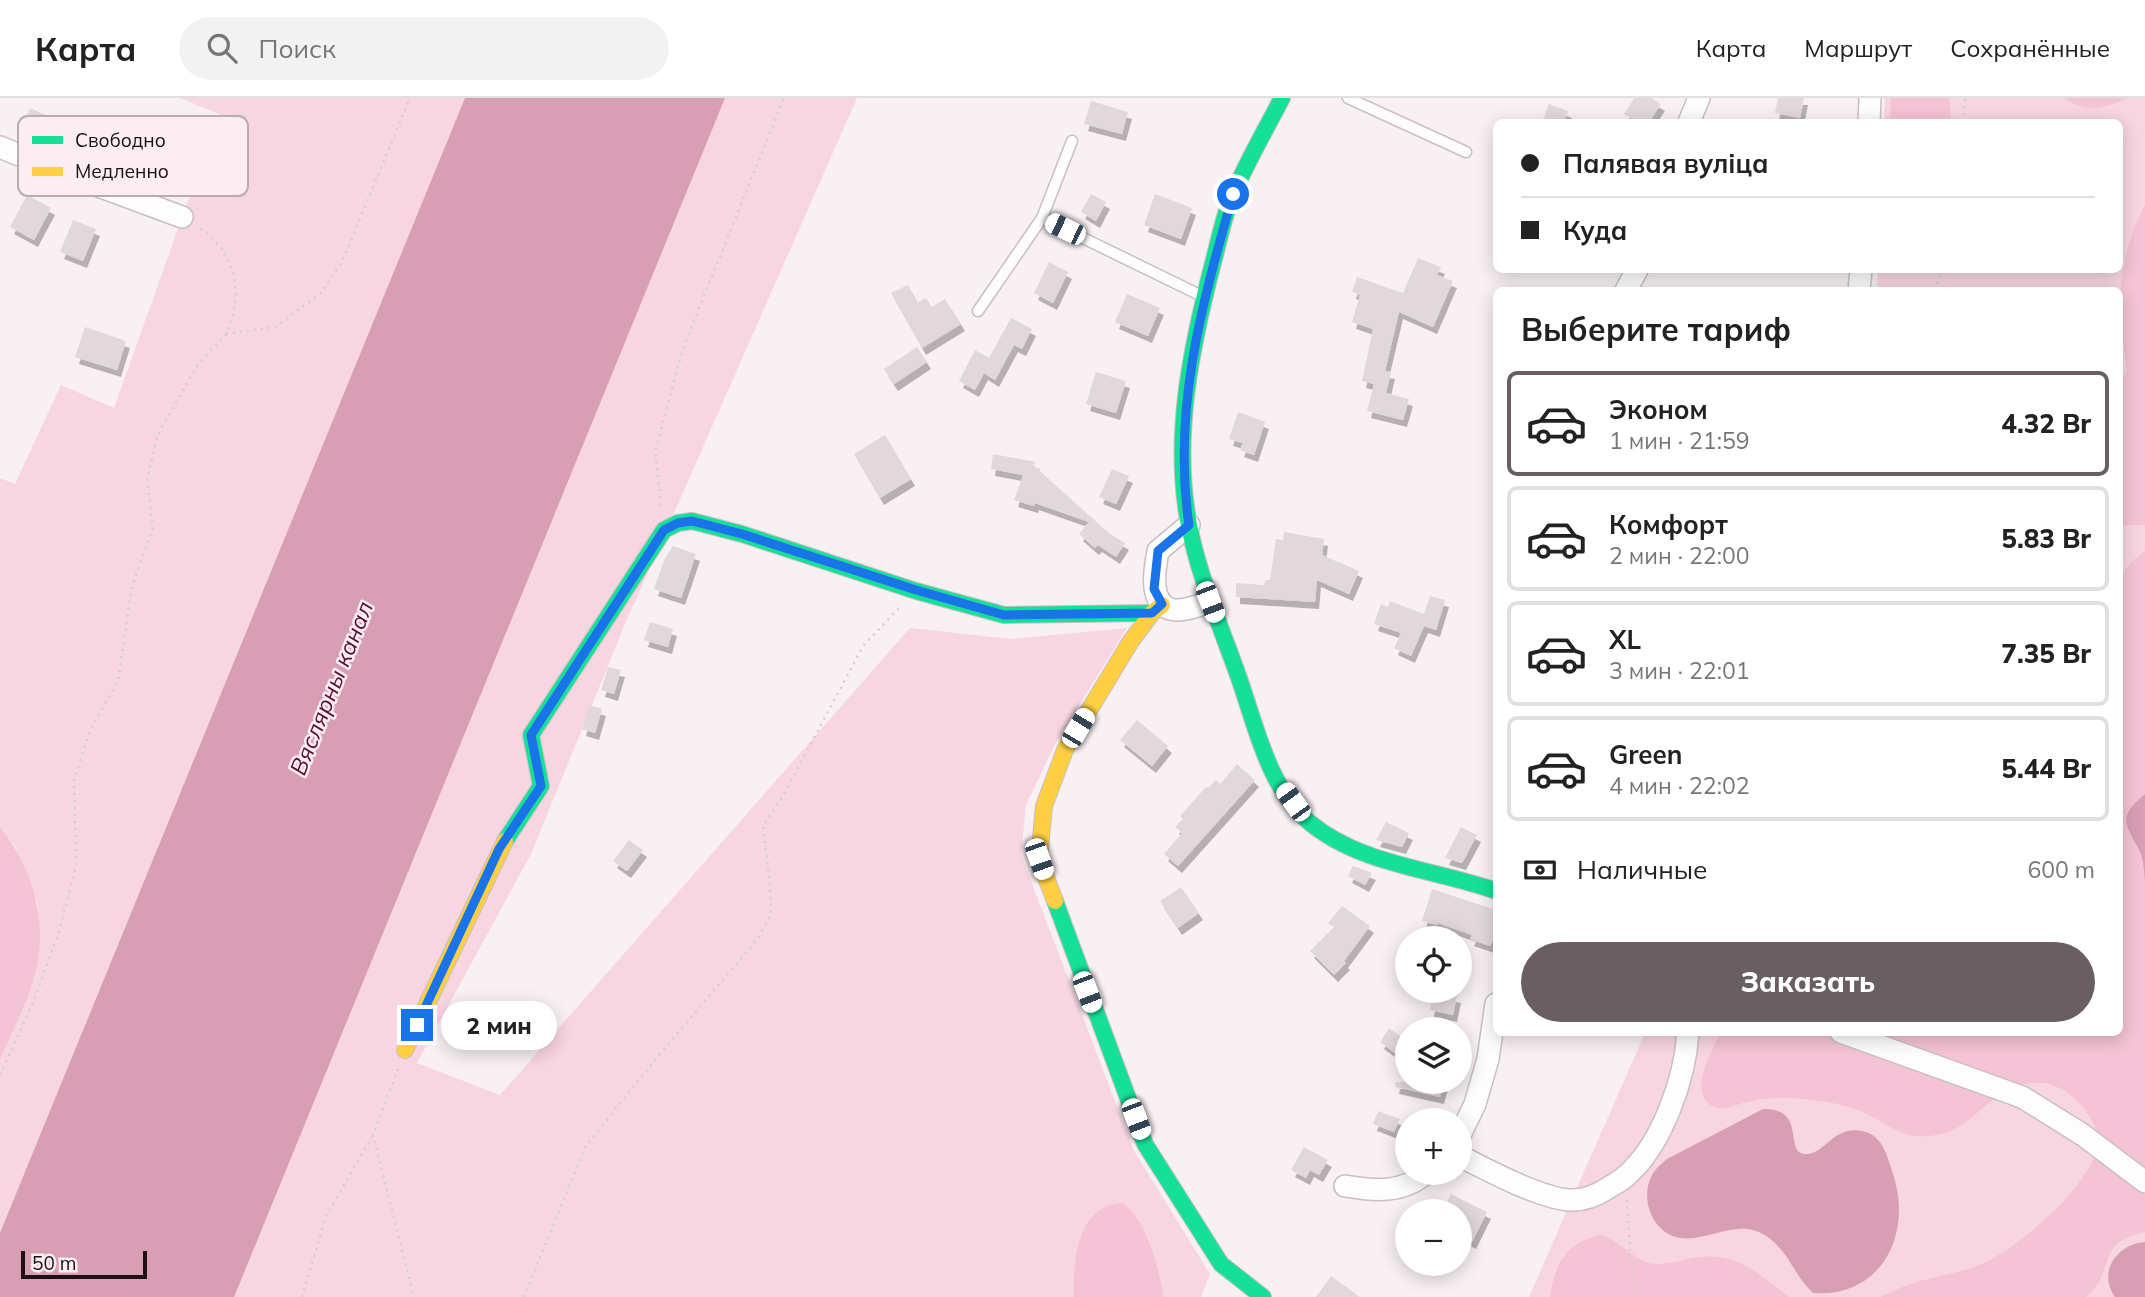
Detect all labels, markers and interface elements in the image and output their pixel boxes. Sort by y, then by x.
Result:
search box [179,17,669,80]
text: Карта [35,28,137,69]
icon: search [203,29,241,67]
text: Поиск [259,32,336,65]
text: Карта [1696,33,1766,63]
text: Маршрут [1804,33,1912,63]
text: Сохранённые [1950,33,2110,63]
legend [18,116,248,196]
text: Свободно [75,128,166,152]
text: Палявая вуліца [1563,147,1768,180]
text: Медленно [75,159,169,183]
route start [1217,178,1249,210]
car [1042,210,1089,248]
text: Куда [1563,214,1627,247]
text: Выберите тариф [1521,309,1791,349]
icon: car [1525,392,1588,455]
text: Эконом [1609,393,1708,426]
text: 4.32 Br [2001,407,2091,440]
text: 1 мин · 21:59 [1609,426,1749,455]
icon: car [1525,507,1588,570]
text: Комфорт [1609,508,1728,541]
text: 5.83 Br [2001,522,2091,555]
text: 2 мин · 22:00 [1609,541,1749,570]
car [1193,579,1228,625]
water label: Вяслярны канал [283,597,379,779]
icon: car [1525,622,1588,685]
text: XL [1609,623,1641,656]
text: 7.35 Br [2001,637,2091,670]
text: 3 мин · 22:01 [1609,656,1749,685]
car [1059,705,1098,751]
icon: car [1525,737,1588,800]
text: Green [1609,738,1682,771]
text: 5.44 Br [2001,752,2091,785]
text: 4 мин · 22:02 [1609,771,1749,800]
car [1273,779,1314,825]
car [1023,836,1056,882]
icon: cash [1521,851,1559,889]
text: Наличные [1577,853,1707,886]
text: 600 m [2027,855,2095,884]
map controls [1395,926,1472,1276]
button: locate [1395,926,1472,1003]
button: Заказать [1521,942,2095,1022]
car [1070,969,1105,1015]
callout: 2 мин [442,1000,557,1049]
route end [401,1009,433,1041]
text: 2 мин [466,1011,532,1040]
button: layers [1395,1017,1472,1094]
car [1119,1096,1154,1142]
button: + [1395,1108,1472,1185]
button: − [1395,1199,1472,1276]
scale bar [21,1248,147,1280]
text: 50 m [32,1251,76,1275]

